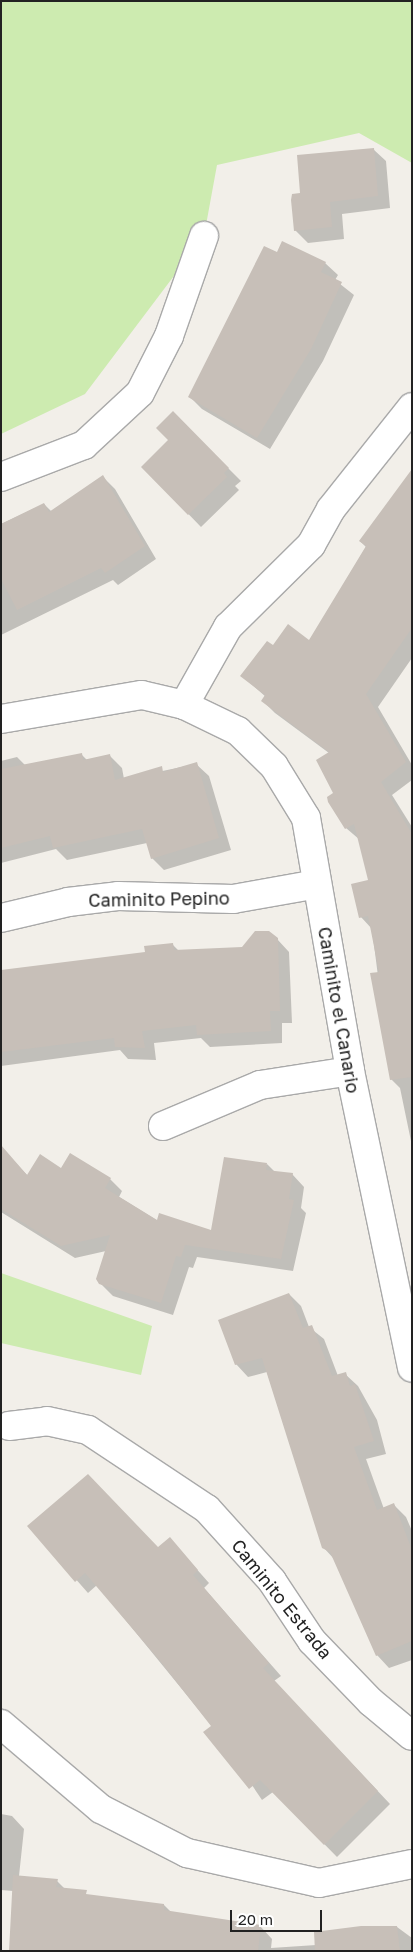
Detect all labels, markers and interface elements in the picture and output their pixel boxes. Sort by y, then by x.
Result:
street label: Caminito Pepino [88,887,230,911]
street label: Caminito el Canario [314,925,364,1095]
street label: Caminito Estrada [227,1535,337,1663]
scale bar [233,1900,326,1932]
text: 20 m [238,1910,273,1928]

